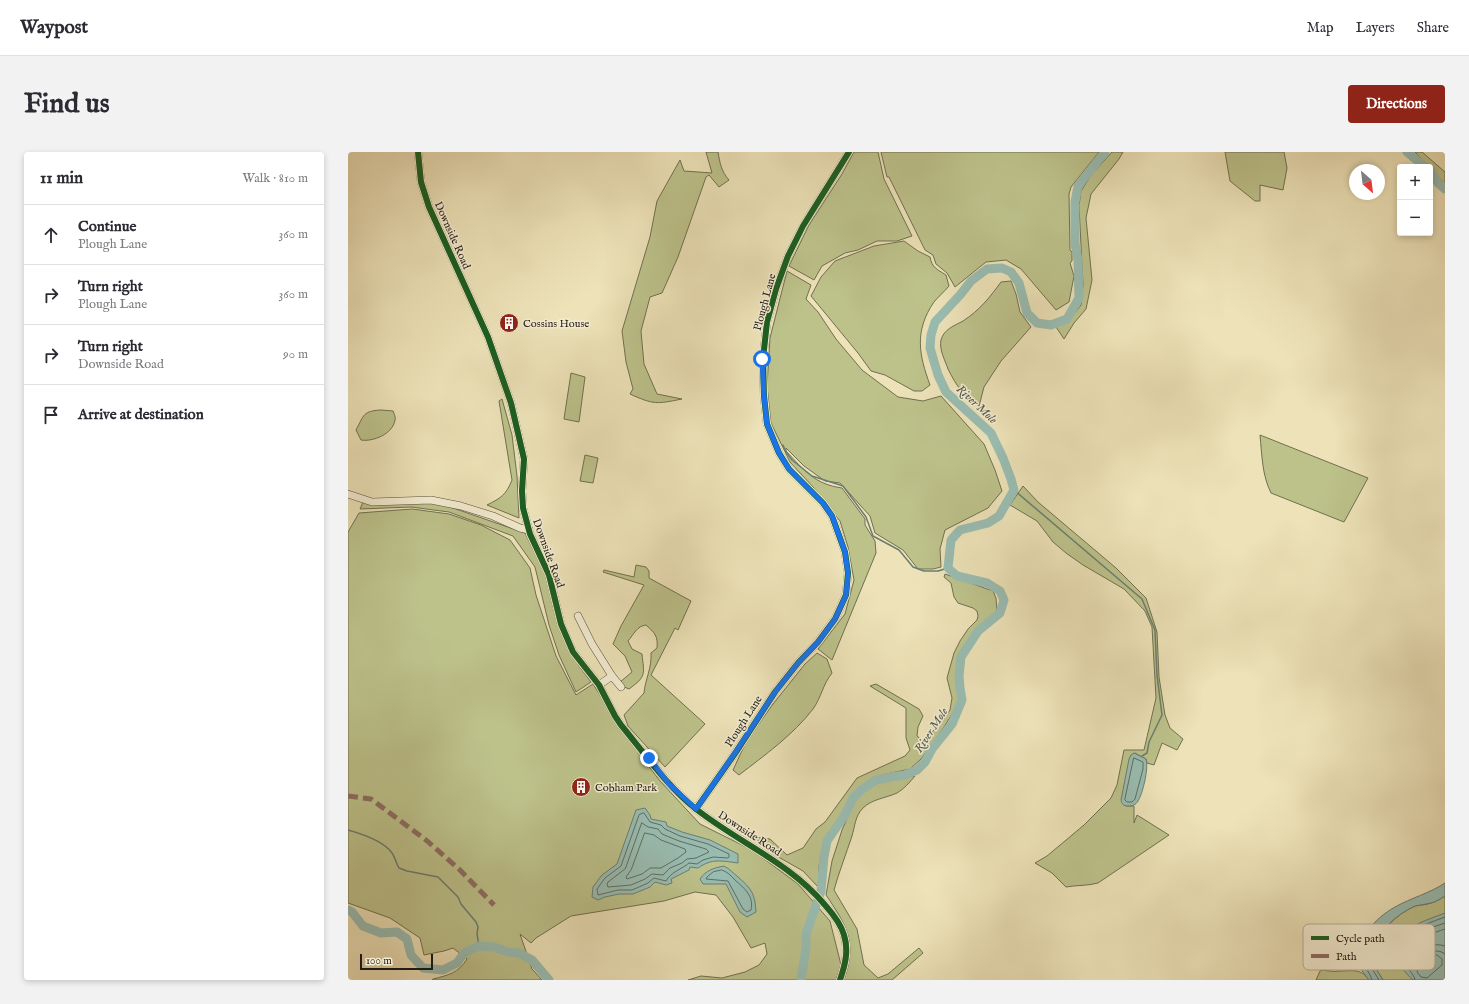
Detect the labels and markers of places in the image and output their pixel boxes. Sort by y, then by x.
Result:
building icon: Cossins House [498,312,520,334]
place label: Cossins House [523,317,589,331]
building icon: Cobham Park [570,776,592,798]
place label: Cobham Park [595,781,657,795]

